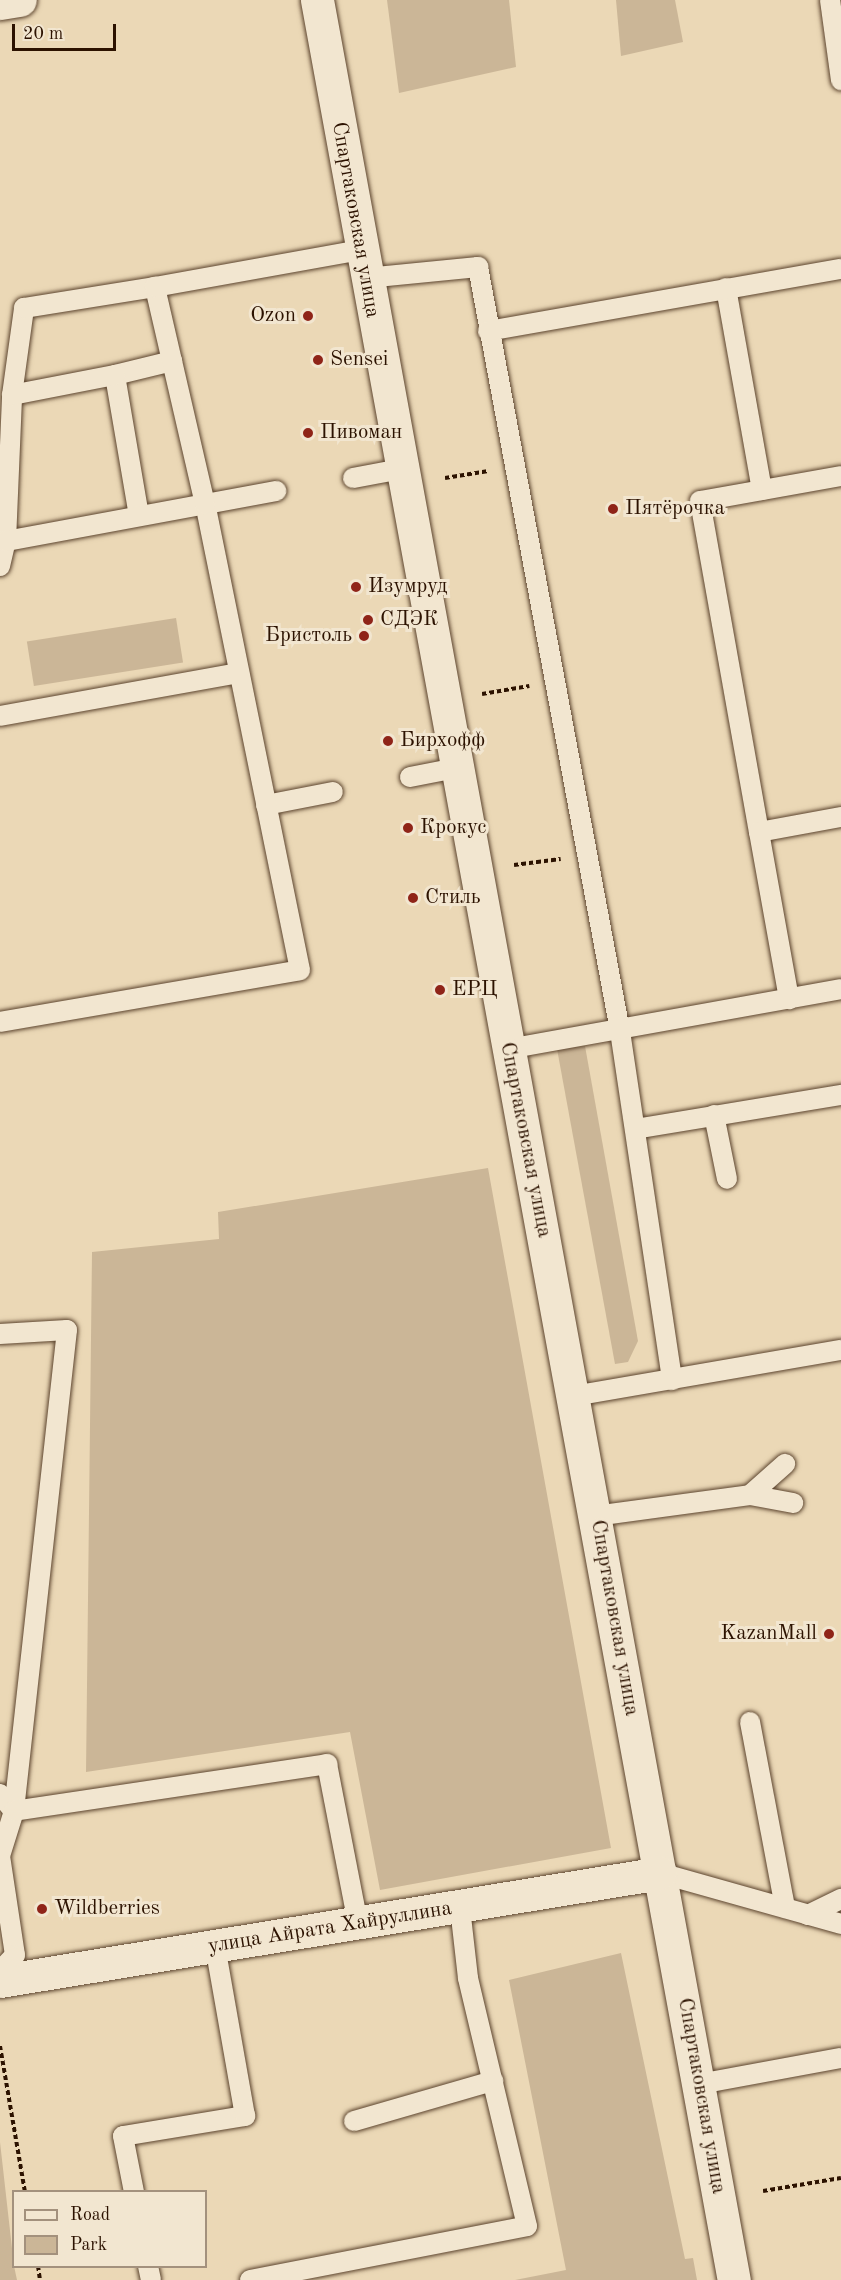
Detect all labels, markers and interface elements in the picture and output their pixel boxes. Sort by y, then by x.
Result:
scale bar [15,12,118,50]
text: 20 m [23,25,63,43]
street label: Спартаковская улица [325,120,385,320]
place label: Ozon [250,303,296,329]
marker: Ozon [301,309,315,323]
place label: Sensei [330,347,388,373]
marker: Sensei [311,353,325,367]
place label: Пивоман [320,420,402,446]
marker: Пивоман [301,426,315,440]
place label: Пятёрочка [625,496,725,522]
marker: Пятёрочка [606,502,620,516]
place label: Изумруд [368,574,447,600]
marker: Изумруд [349,580,363,594]
place label: СДЭК [380,607,438,633]
marker: СДЭК [361,613,375,627]
place label: Бристоль [265,623,352,649]
marker: Бристоль [357,629,371,643]
place label: Бирхофф [400,728,485,754]
marker: Бирхофф [381,734,395,748]
place label: Крокус [420,815,486,841]
marker: Крокус [401,821,415,835]
place label: Стиль [425,885,481,911]
marker: Стиль [406,891,420,905]
place label: ЕРЦ [452,977,498,1003]
marker: ЕРЦ [433,983,447,997]
street label: Спартаковская улица [494,1040,556,1240]
street label: Спартаковская улица [584,1518,644,1718]
place label: KazanMall [720,1621,817,1647]
marker: KazanMall [822,1627,836,1641]
place label: Wildberries [54,1896,160,1922]
street label: улица Айрата Хайруллина [206,1896,454,1960]
marker: Wildberries [35,1902,49,1916]
street label: Спартаковская улица [671,1996,731,2196]
legend [12,2190,207,2268]
text: Road [70,2206,110,2224]
text: Park [70,2236,107,2254]

